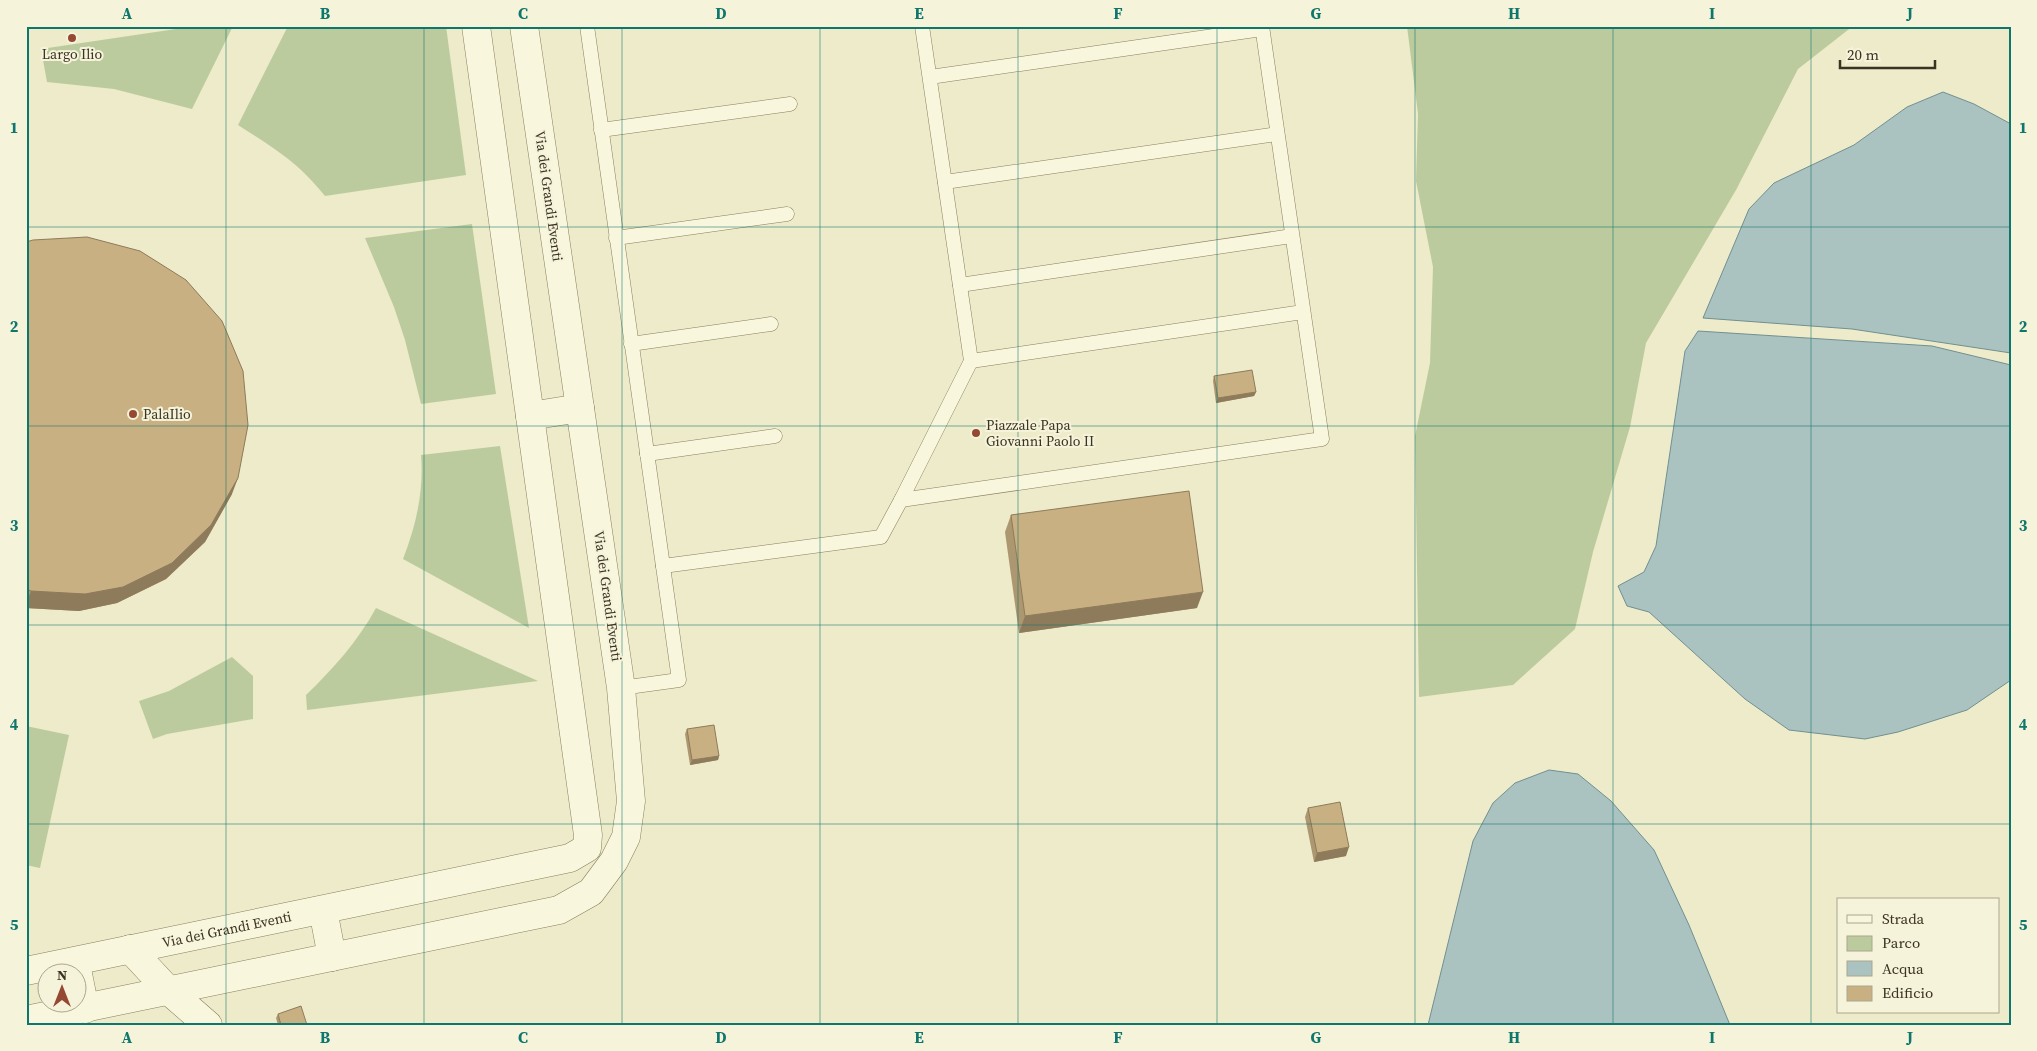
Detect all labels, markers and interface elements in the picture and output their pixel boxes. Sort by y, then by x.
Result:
text: A [122,2,133,24]
text: B [320,2,331,24]
text: C [518,2,528,24]
text: D [715,2,727,24]
text: E [914,2,924,24]
text: F [1113,2,1123,24]
text: G [1311,2,1322,24]
text: H [1508,2,1520,24]
text: I [1709,2,1715,24]
text: J [1906,2,1913,24]
marker: Largo Ilio [66,32,78,44]
scale bar [1840,38,1934,70]
place label: Largo Ilio [42,44,103,64]
text: 20 m [1847,44,1879,65]
text: 1 [10,116,18,138]
text: 1 [2019,116,2027,138]
street label: Via dei Grandi Eventi [530,129,568,263]
text: 2 [10,315,19,337]
text: 2 [2019,315,2028,337]
place label: PalaIlio [143,404,191,424]
marker: PalaIlio [127,408,139,420]
place label: Piazzale Papa Giovanni Paolo II [986,415,1094,451]
marker: Piazzale Papa Giovanni Paolo II [970,427,982,439]
text: 3 [10,514,19,536]
text: 3 [2019,514,2028,536]
street label: Via dei Grandi Eventi [589,529,627,663]
text: 4 [10,713,19,735]
text: 4 [2019,713,2028,735]
legend [1837,898,2000,1014]
street label: Via dei Grandi Eventi [160,906,293,952]
text: Strada [1882,908,1925,929]
text: 5 [10,913,19,935]
text: 5 [2019,913,2028,935]
text: Parco [1882,932,1920,953]
text: Acqua [1882,958,1924,979]
north arrow [38,964,88,1014]
text: N [57,965,67,985]
text: Edificio [1882,982,1933,1003]
text: A [122,1026,133,1048]
text: B [320,1026,331,1048]
text: C [518,1026,528,1048]
text: D [715,1026,727,1048]
text: E [914,1026,924,1048]
text: F [1113,1026,1123,1048]
text: G [1311,1026,1322,1048]
text: H [1508,1026,1520,1048]
text: I [1709,1026,1715,1048]
text: J [1906,1026,1913,1048]

